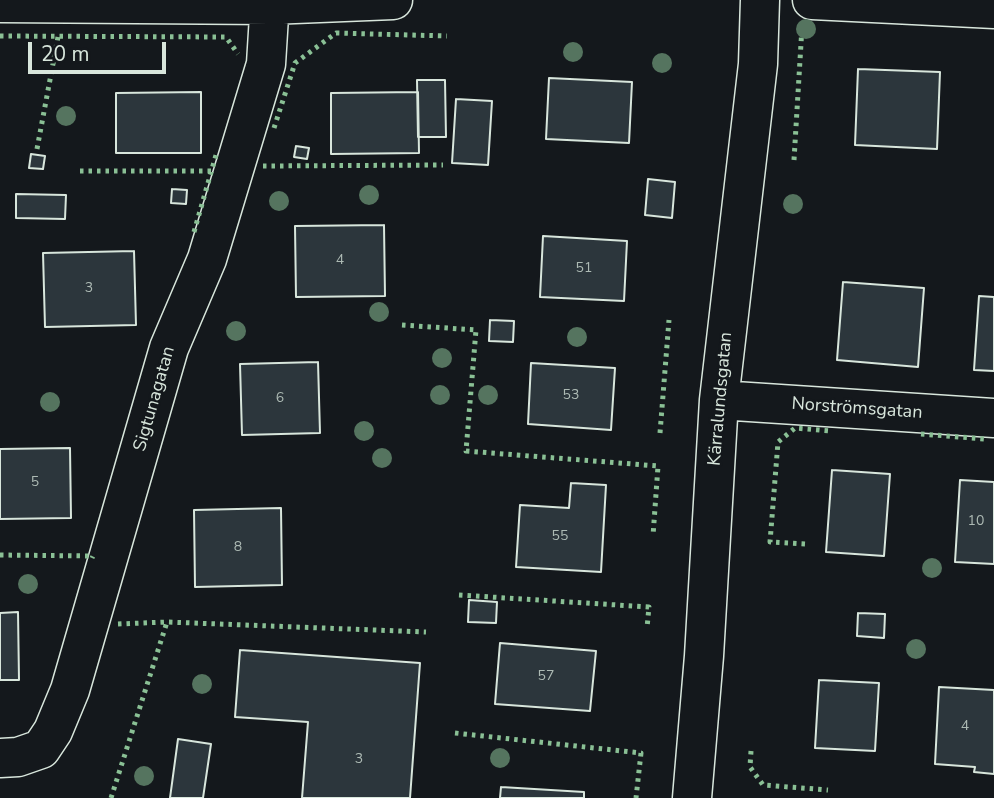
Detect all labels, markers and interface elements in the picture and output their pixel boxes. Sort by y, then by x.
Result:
scale bar [32,28,170,72]
text: 20 m [41,40,90,68]
house number: 4 [336,253,344,269]
house number: 51 [576,261,592,277]
house number: 3 [85,281,93,297]
street label: Kärralundsgatan [704,331,738,467]
street label: Sigtunagatan [130,344,180,454]
house number: 53 [563,388,579,404]
house number: 6 [276,391,284,407]
street label: Norströmsgatan [791,394,923,424]
house number: 5 [31,475,39,491]
house number: 10 [968,514,984,530]
house number: 55 [552,529,568,545]
house number: 8 [234,540,242,556]
house number: 57 [538,669,554,685]
house number: 4 [961,719,969,735]
house number: 3 [355,752,363,768]

